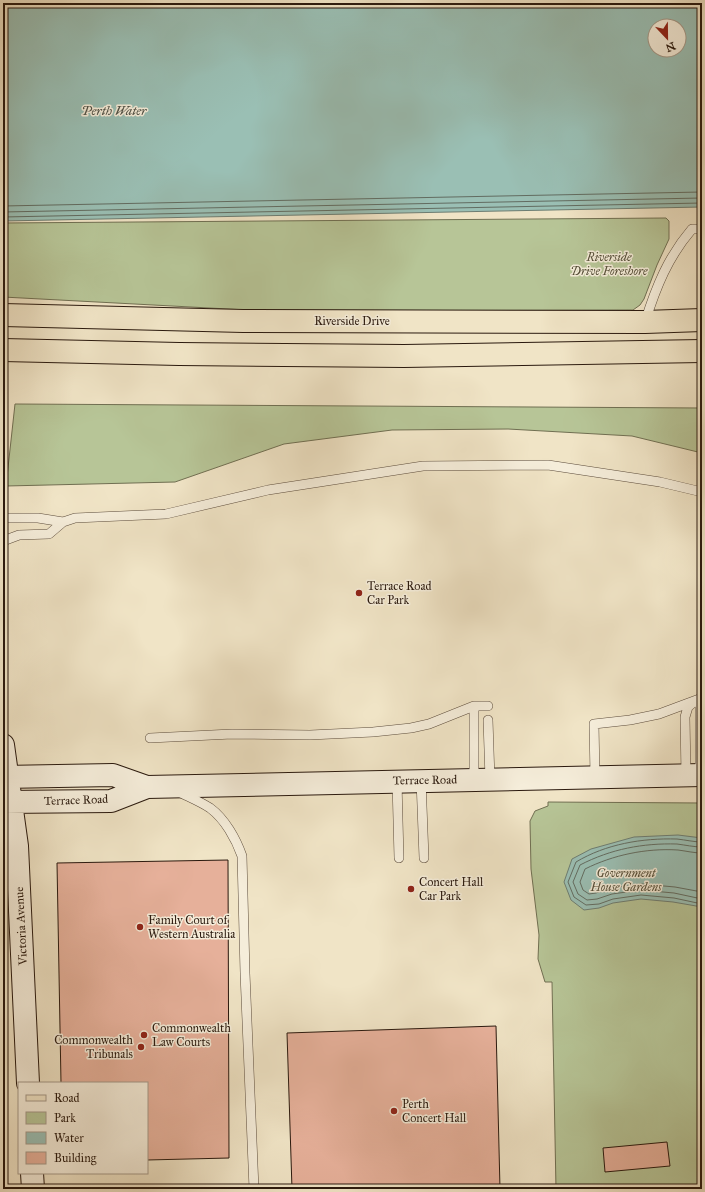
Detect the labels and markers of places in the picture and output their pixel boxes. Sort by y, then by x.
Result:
place label: Terrace Road Car Park [367,579,432,607]
marker: Terrace Road Car Park [354,588,364,598]
place label: Concert Hall Car Park [419,875,484,903]
marker: Concert Hall Car Park [406,884,416,894]
place label: Family Court of Western Australia [148,913,236,941]
marker: Family Court of Western Australia [135,922,145,932]
place label: Commonwealth Law Courts [152,1021,231,1049]
marker: Commonwealth Law Courts [139,1030,149,1040]
place label: Commonwealth Tribunals [54,1033,133,1061]
marker: Commonwealth Tribunals [136,1042,146,1052]
place label: Perth Concert Hall [402,1097,467,1125]
marker: Perth Concert Hall [389,1106,399,1116]

